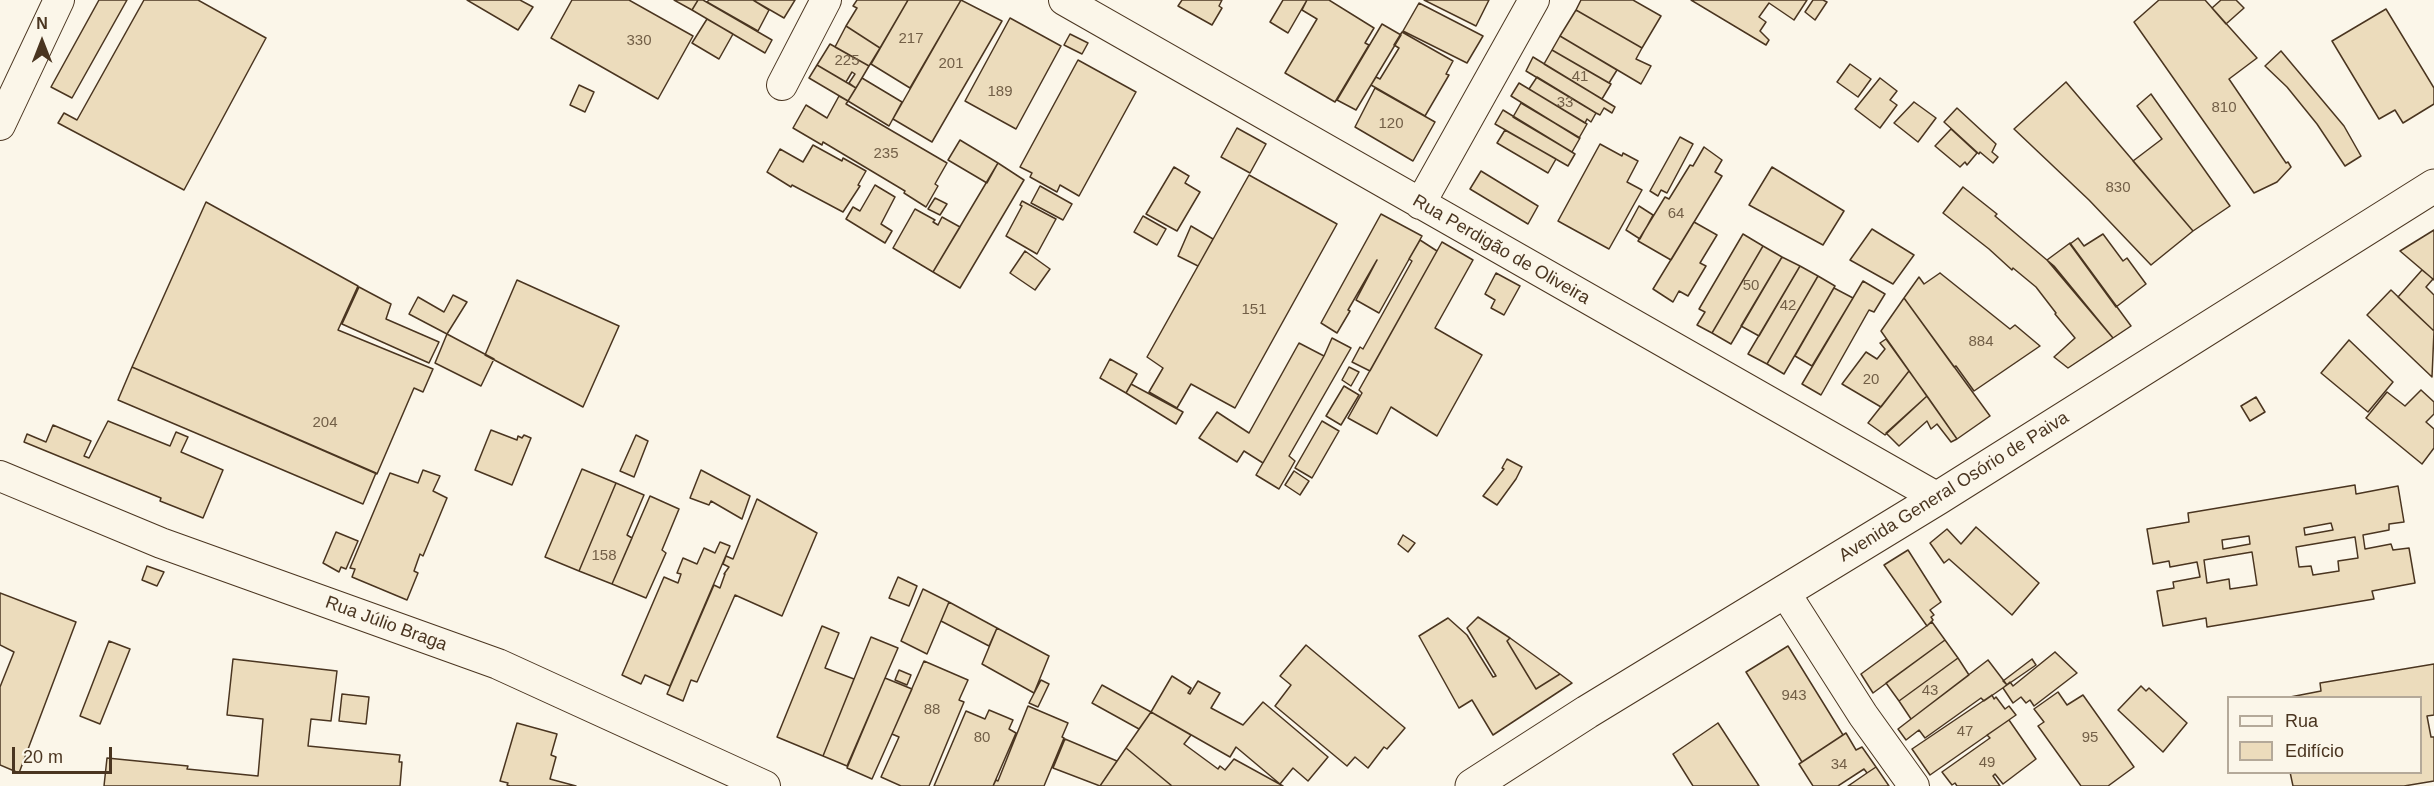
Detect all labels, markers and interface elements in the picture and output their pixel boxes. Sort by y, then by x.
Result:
north arrow [12,12,72,72]
text: N [36,15,48,32]
house number: 217 [898,30,924,48]
house number: 330 [626,32,652,50]
house number: 225 [834,52,860,70]
house number: 201 [938,55,964,73]
house number: 41 [1572,68,1588,86]
house number: 189 [987,83,1013,101]
house number: 33 [1557,94,1573,112]
house number: 810 [2211,99,2237,117]
house number: 120 [1378,115,1404,133]
house number: 235 [873,145,899,163]
house number: 830 [2105,179,2131,197]
street label: Rua Perdigão de Oliveira [1409,190,1593,310]
house number: 64 [1668,205,1684,223]
house number: 50 [1743,277,1759,295]
house number: 42 [1780,297,1796,315]
house number: 151 [1241,301,1267,319]
house number: 884 [1968,333,1994,351]
house number: 20 [1863,371,1879,389]
street label: Avenida General Osório de Paiva [1835,407,2073,567]
house number: 204 [312,414,338,432]
house number: 158 [591,547,617,565]
street label: Rua Júlio Braga [322,592,450,656]
house number: 43 [1922,682,1938,700]
house number: 943 [1781,687,1807,705]
legend [2227,696,2422,774]
house number: 88 [924,701,940,719]
text: Rua [2285,711,2318,731]
house number: 47 [1957,723,1973,741]
house number: 80 [974,729,990,747]
house number: 95 [2082,729,2098,747]
scale bar [15,735,116,773]
text: Edifício [2285,741,2344,761]
text: 20 m [23,747,63,767]
house number: 49 [1979,754,1995,772]
house number: 34 [1831,756,1847,774]

